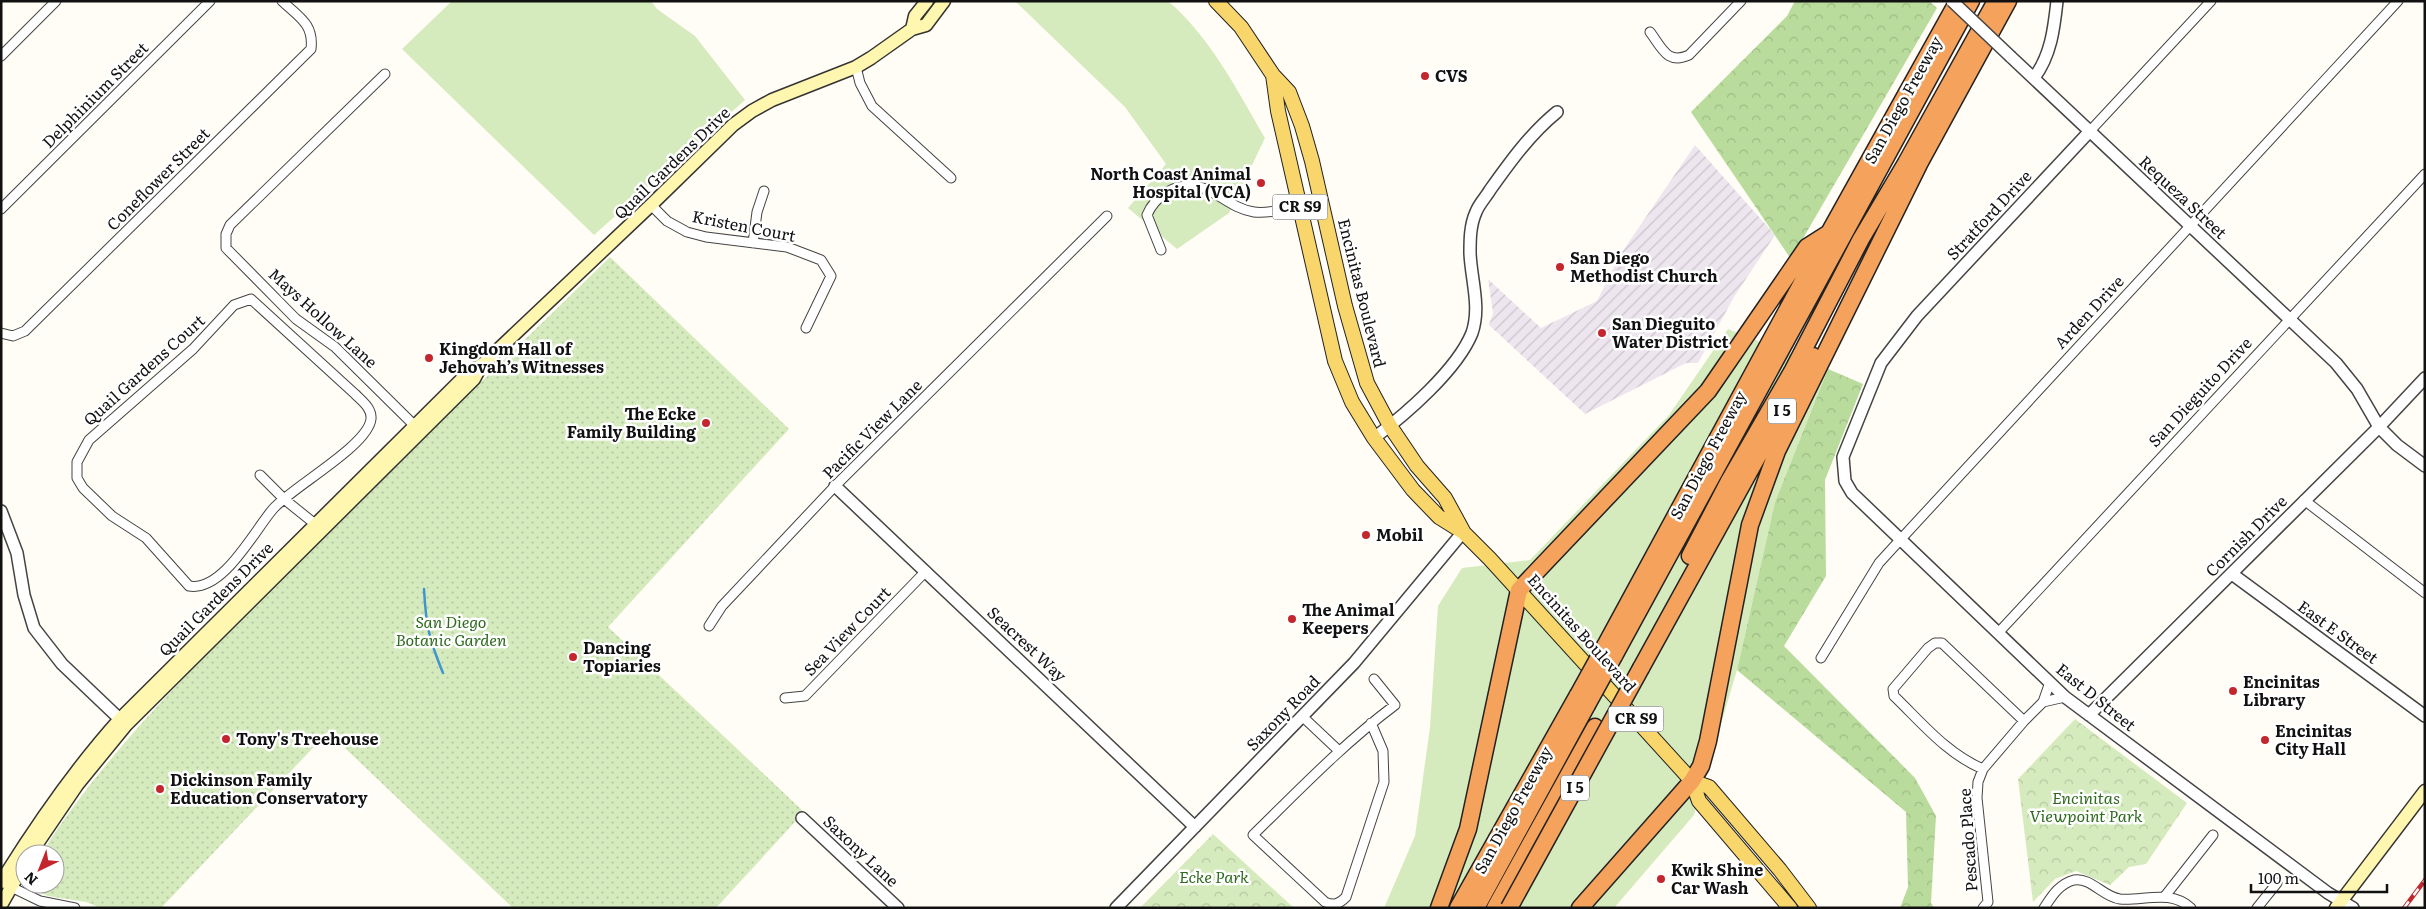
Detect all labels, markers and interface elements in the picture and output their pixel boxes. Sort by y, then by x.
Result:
street label: San Diego Freeway [1857,31,1948,168]
street label: Delphinium Street [36,35,153,153]
place label: CVS [1435,63,1468,87]
marker: CVS [1419,70,1431,82]
street label: Quail Gardens Drive [608,100,735,224]
street label: Coneflower Street [100,121,215,235]
street label: Requeza Street [2134,149,2233,244]
place label: North Coast Animal Hospital (VCA) [1090,161,1251,203]
street label: Stratford Drive [1940,164,2036,265]
marker: North Coast Animal Hospital (VCA) [1255,177,1267,189]
road number: CR S9 [1272,194,1328,220]
street label: Kristen Court [690,203,799,247]
street label: Encinitas Boulevard [1333,216,1393,370]
place label: San Diego Methodist Church [1570,245,1718,287]
marker: San Diego Methodist Church [1554,261,1566,273]
street label: Mays Hollow Lane [264,262,383,373]
street label: Arden Drive [2048,269,2129,353]
street label: Quail Gardens Court [77,308,210,430]
place label: San Dieguito Water District [1612,311,1729,353]
marker: San Dieguito Water District [1596,327,1608,339]
street label: San Dieguito Drive [2142,331,2257,452]
place label: Kingdom Hall of Jehovah’s Witnesses [439,336,604,378]
marker: Kingdom Hall of Jehovah’s Witnesses [423,352,435,364]
street label: Pacific View Lane [816,373,927,484]
street label: San Diego Freeway [1663,385,1752,523]
road number: I 5 [1768,398,1796,424]
place label: The Ecke Family Building [567,401,696,443]
marker: The Ecke Family Building [700,417,712,429]
street label: Cornish Drive [2199,489,2292,582]
place label: Mobil [1376,522,1424,546]
marker: Mobil [1360,529,1372,541]
street label: Quail Gardens Drive [153,536,278,661]
street label: Encinitas Boulevard [1523,568,1643,697]
street label: Sea View Court [797,580,896,680]
street label: East E Street [2293,594,2384,669]
place label: The Animal Keepers [1302,597,1395,639]
street label: Seacrest Way [983,600,1073,687]
park label: San Diego Botanic Garden [396,609,507,651]
marker: The Animal Keepers [1286,613,1298,625]
place label: Dancing Topiaries [583,635,661,677]
marker: Dancing Topiaries [567,651,579,663]
street label: East D Street [2052,656,2142,736]
street label: Saxony Road [1240,669,1325,756]
place label: Encinitas Library [2243,669,2320,711]
marker: Encinitas Library [2227,685,2239,697]
road number: CR S9 [1608,706,1664,732]
place label: Encinitas City Hall [2275,718,2352,760]
place label: Tony's Treehouse [236,726,378,750]
marker: Tony's Treehouse [220,733,232,745]
marker: Encinitas City Hall [2259,734,2271,746]
street label: San Diego Freeway [1467,741,1558,878]
place label: Dickinson Family Education Conservatory [170,767,368,809]
road number: I 5 [1561,776,1589,800]
marker: Dickinson Family Education Conservatory [154,783,166,795]
park label: Encinitas Viewpoint Park [2030,785,2143,827]
street label: Pescado Place [1951,788,1983,892]
street label: Saxony Lane [819,809,905,892]
north arrow [15,844,65,894]
place label: Kwik Shine Car Wash [1671,857,1763,899]
scale bar [2251,862,2387,894]
park label: Ecke Park [1179,864,1249,888]
text: 100 m [2258,866,2299,889]
text: N [19,868,42,891]
marker: Kwik Shine Car Wash [1655,873,1667,885]

